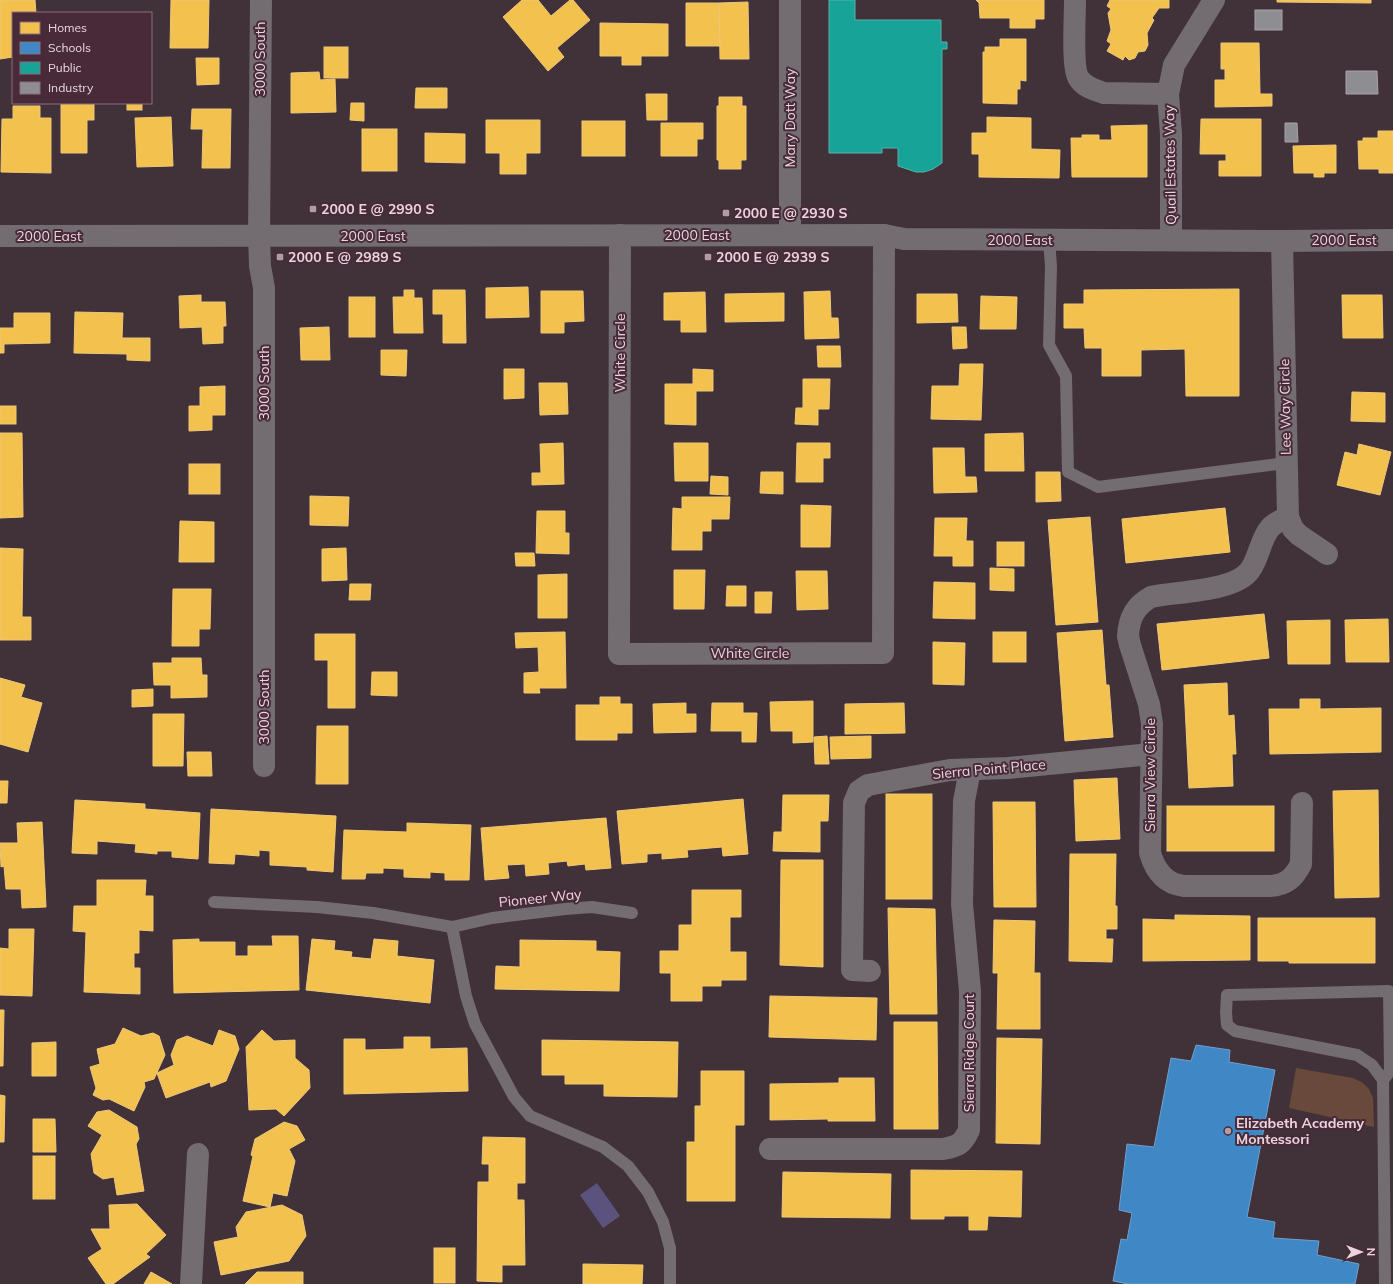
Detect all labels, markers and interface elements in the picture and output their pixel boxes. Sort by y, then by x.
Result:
legend [12,12,152,104]
text: Homes [48,20,87,35]
street label: 3000 South [251,21,269,97]
text: Schools [48,40,91,55]
text: Public [48,60,82,75]
street label: Mary Dott Way [781,68,799,168]
text: Industry [48,80,94,95]
street label: Quail Estates Way [1160,105,1180,225]
place label: 2000 E @ 2990 S [321,200,434,218]
marker: 2000 E @ 2990 S [308,204,318,214]
place label: 2000 E @ 2930 S [734,204,847,222]
marker: 2000 E @ 2930 S [721,208,731,218]
street label: 2000 East [664,226,730,244]
street label: 2000 East [16,227,82,245]
street label: 2000 East [340,227,406,245]
street label: 2000 East [987,231,1053,249]
street label: 2000 East [1311,231,1377,249]
place label: 2000 E @ 2989 S [288,248,401,266]
place label: 2000 E @ 2939 S [716,248,829,266]
marker: 2000 E @ 2989 S [275,252,285,262]
marker: 2000 E @ 2939 S [703,252,713,262]
street label: White Circle [611,314,629,392]
street label: 3000 South [255,345,273,421]
street label: Lee Way Circle [1275,359,1295,455]
street label: White Circle [711,644,789,662]
street label: 3000 South [255,669,273,745]
street label: Sierra View Circle [1141,718,1159,832]
street label: Sierra Point Place [931,755,1047,783]
street label: Pioneer Way [498,885,583,911]
street label: Sierra Ridge Court [960,994,978,1112]
place label: Elizabeth Academy Montessori [1236,1114,1365,1148]
marker: Elizabeth Academy Montessori [1223,1126,1233,1136]
north arrow [1341,1232,1381,1272]
text: N [1364,1248,1378,1256]

